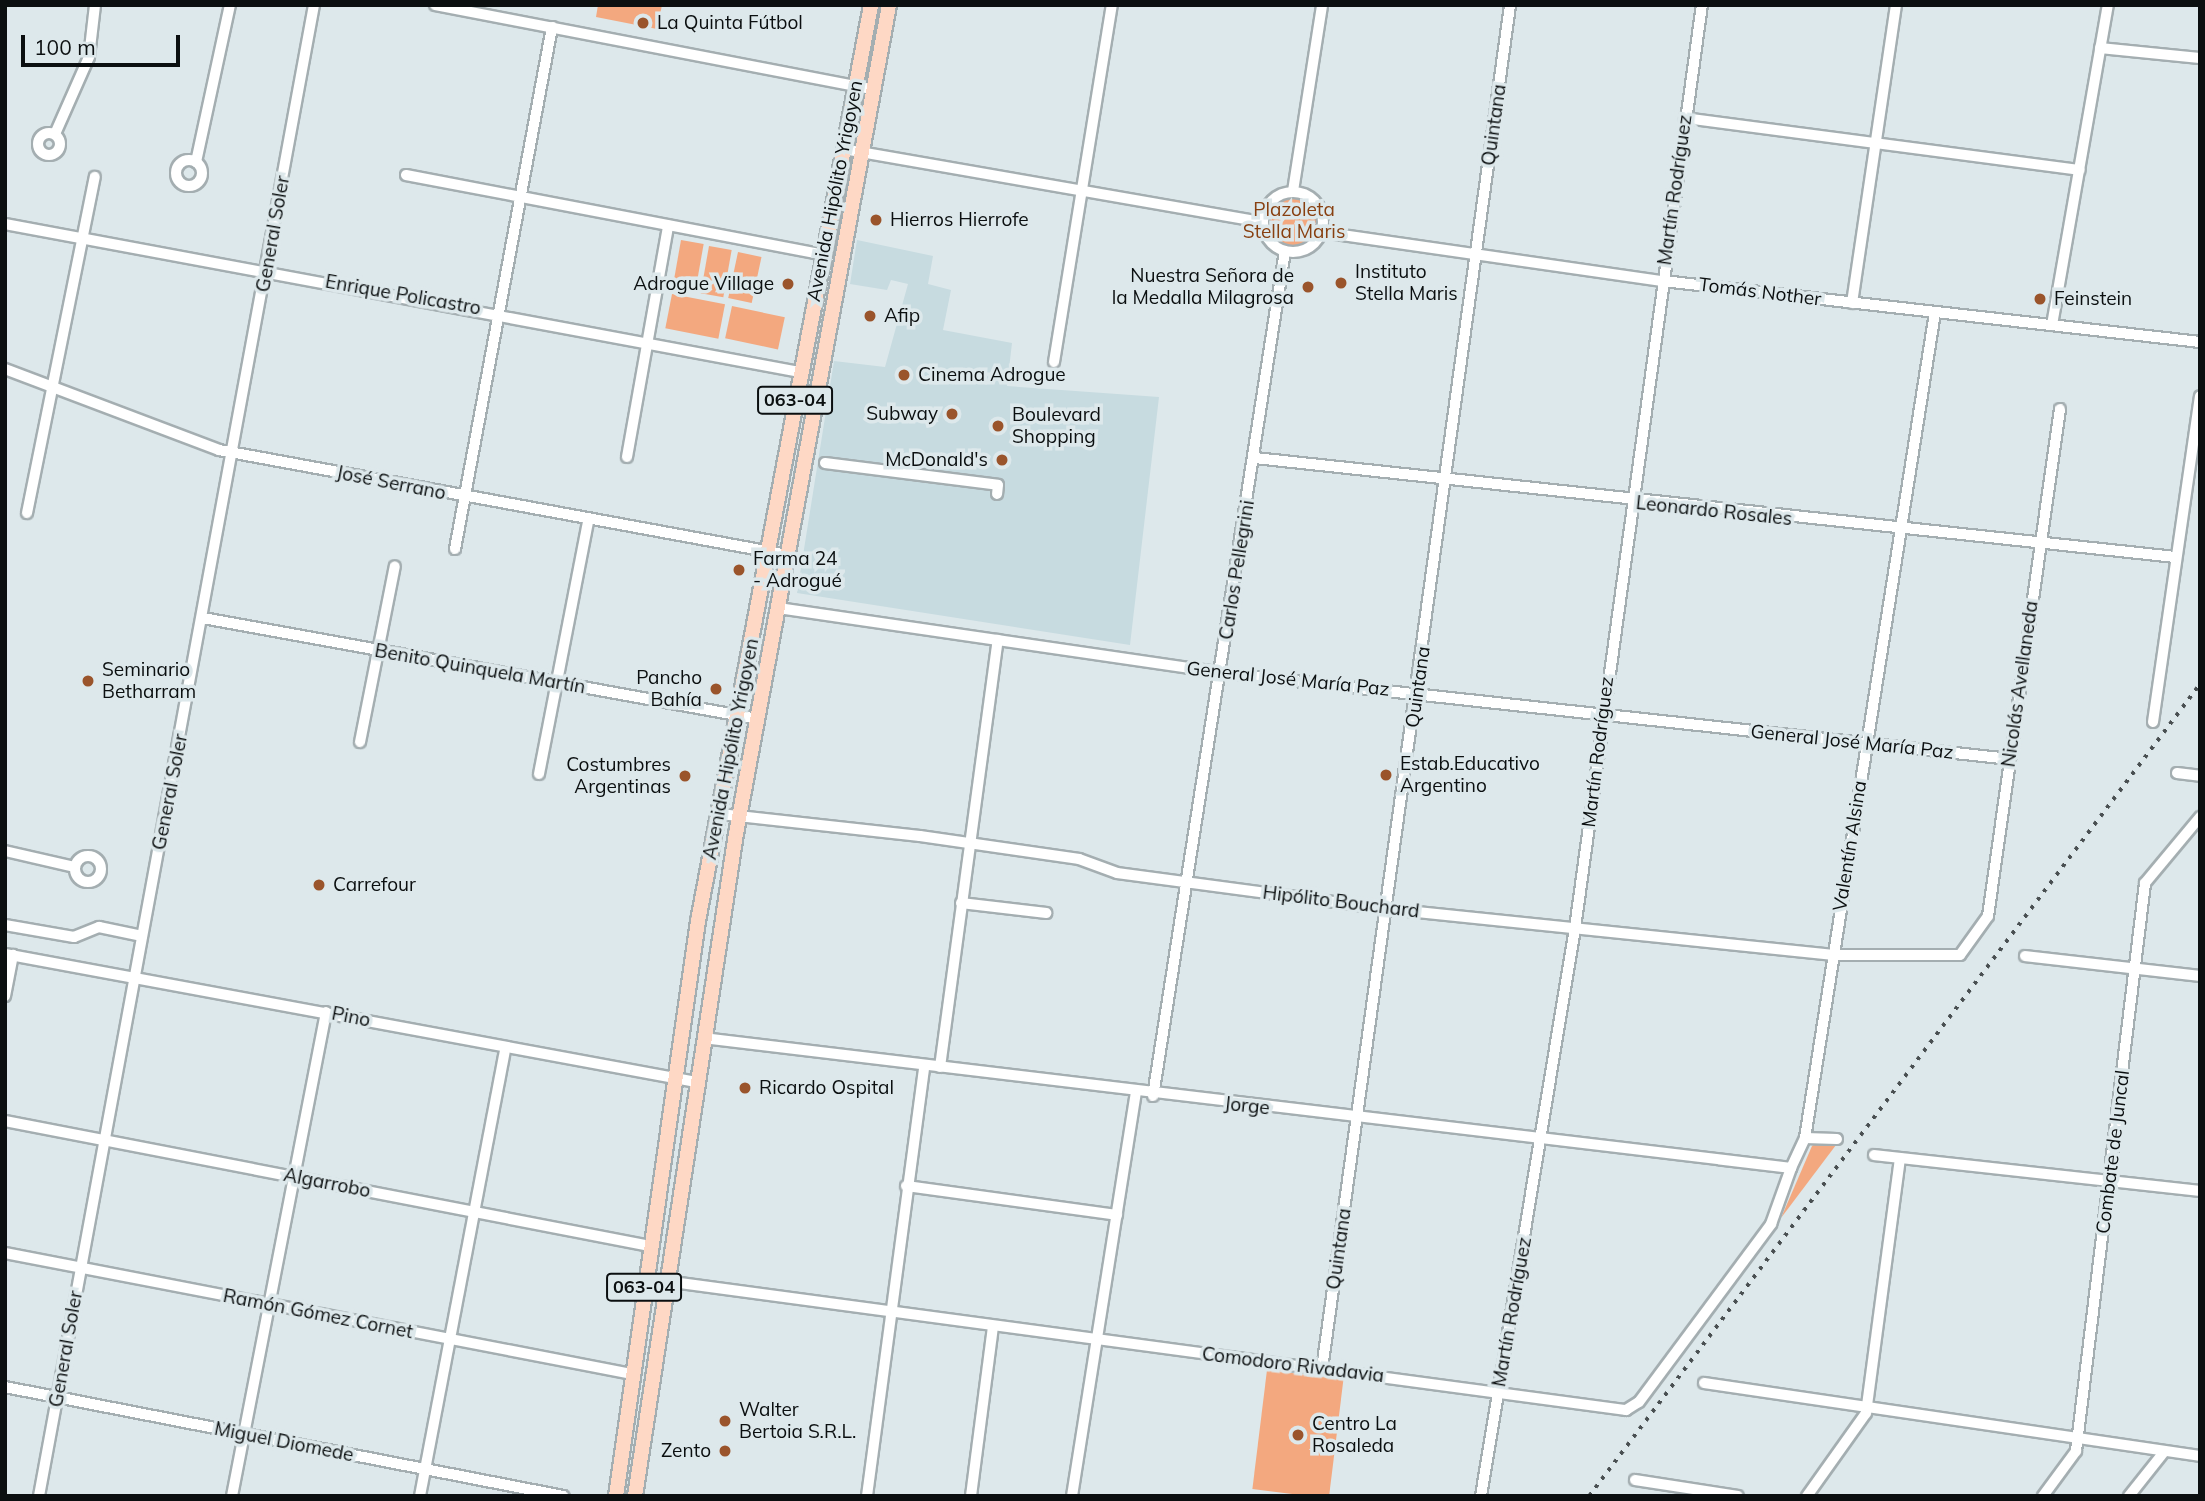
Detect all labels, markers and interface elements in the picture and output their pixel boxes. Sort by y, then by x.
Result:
place label: La Quinta Fútbol [657,12,803,34]
marker: La Quinta Fútbol [635,15,651,31]
scale bar [24,21,184,65]
text: 100 m [34,34,96,60]
street label: Avenida Hipólito Yrigoyen [802,78,868,304]
street label: Quintana [1477,83,1511,167]
street label: Martín Rodríguez [1653,113,1697,267]
street label: General Soler [252,174,294,294]
park label: Plazoleta Stella Maris [1243,199,1345,243]
place label: Hierros Hierrofe [890,209,1029,231]
marker: Hierros Hierrofe [868,212,884,228]
place label: Instituto Stella Maris [1355,261,1458,305]
place label: Nuestra Señora de la Medalla Milagrosa [1112,265,1294,309]
street label: Enrique Policastro [323,270,483,320]
place label: Adrogue Village [633,273,774,295]
street label: Tomás Nother [1697,273,1823,311]
marker: Instituto Stella Maris [1333,275,1349,291]
marker: Adrogue Village [780,276,796,292]
marker: Nuestra Señora de la Medalla Milagrosa [1300,279,1316,295]
place label: Feinstein [2054,288,2132,310]
marker: Feinstein [2032,291,2048,307]
place label: Afip [884,305,920,327]
marker: Afip [862,308,878,324]
place label: Cinema Adrogue [918,364,1066,386]
marker: Cinema Adrogue [896,367,912,383]
road number: 063-04 [756,386,834,414]
place label: Subway [866,403,938,425]
place label: Boulevard Shopping [1012,404,1101,448]
marker: Subway [944,406,960,422]
marker: Boulevard Shopping [990,418,1006,434]
place label: McDonald's [885,449,988,471]
marker: McDonald's [994,452,1010,468]
street label: José Serrano [334,461,448,505]
street label: Leonardo Rosales [1635,491,1793,531]
street label: Carlos Pellegrini [1215,499,1259,641]
place label: Farma 24 - Adrogué [753,548,842,592]
marker: Farma 24 - Adrogué [731,562,747,578]
street label: Nicolás Avellaneda [1997,599,2043,769]
street label: Avenida Hipólito Yrigoyen [698,636,764,862]
street label: Benito Quinquela Martín [373,639,587,699]
street label: Quintana [1401,645,1435,729]
street label: General José María Paz [1185,657,1391,701]
place label: Seminario Betharram [102,659,196,703]
place label: Pancho Bahía [636,667,702,711]
marker: Seminario Betharram [80,673,96,689]
street label: Martín Rodríguez [1577,675,1619,829]
marker: Pancho Bahía [708,681,724,697]
street label: General José María Paz [1749,720,1955,764]
street label: General Soler [148,732,192,852]
place label: Estab.Educativo Argentino [1400,753,1540,797]
place label: Costumbres Argentinas [566,754,671,798]
marker: Estab.Educativo Argentino [1378,767,1394,783]
marker: Costumbres Argentinas [677,768,693,784]
street label: Valentín Alsina [1828,779,1872,913]
place label: Carrefour [333,874,416,896]
marker: Carrefour [311,877,327,893]
street label: Hipólito Bouchard [1261,881,1421,923]
street label: Pino [330,1002,372,1032]
street label: Combate de Juncal [2092,1069,2134,1235]
place label: Ricardo Ospital [759,1077,894,1099]
marker: Ricardo Ospital [737,1080,753,1096]
street label: Jorge [1223,1092,1271,1120]
street label: Algarrobo [282,1163,372,1203]
street label: Quintana [1322,1207,1356,1291]
street label: Martín Rodríguez [1488,1235,1536,1389]
road number: 063-04 [606,1272,682,1302]
street label: Ramón Gómez Cornet [221,1284,415,1344]
street label: General Soler [45,1289,87,1409]
street label: Comodoro Rivadavia [1201,1343,1385,1387]
place label: Walter Bertoia S.R.L. [739,1399,856,1443]
marker: Walter Bertoia S.R.L. [717,1413,733,1429]
place label: Centro La Rosaleda [1312,1413,1397,1457]
street label: Miguel Diomede [212,1417,356,1467]
marker: Centro La Rosaleda [1290,1427,1306,1443]
place label: Zento [661,1440,711,1462]
marker: Zento [717,1443,733,1459]

